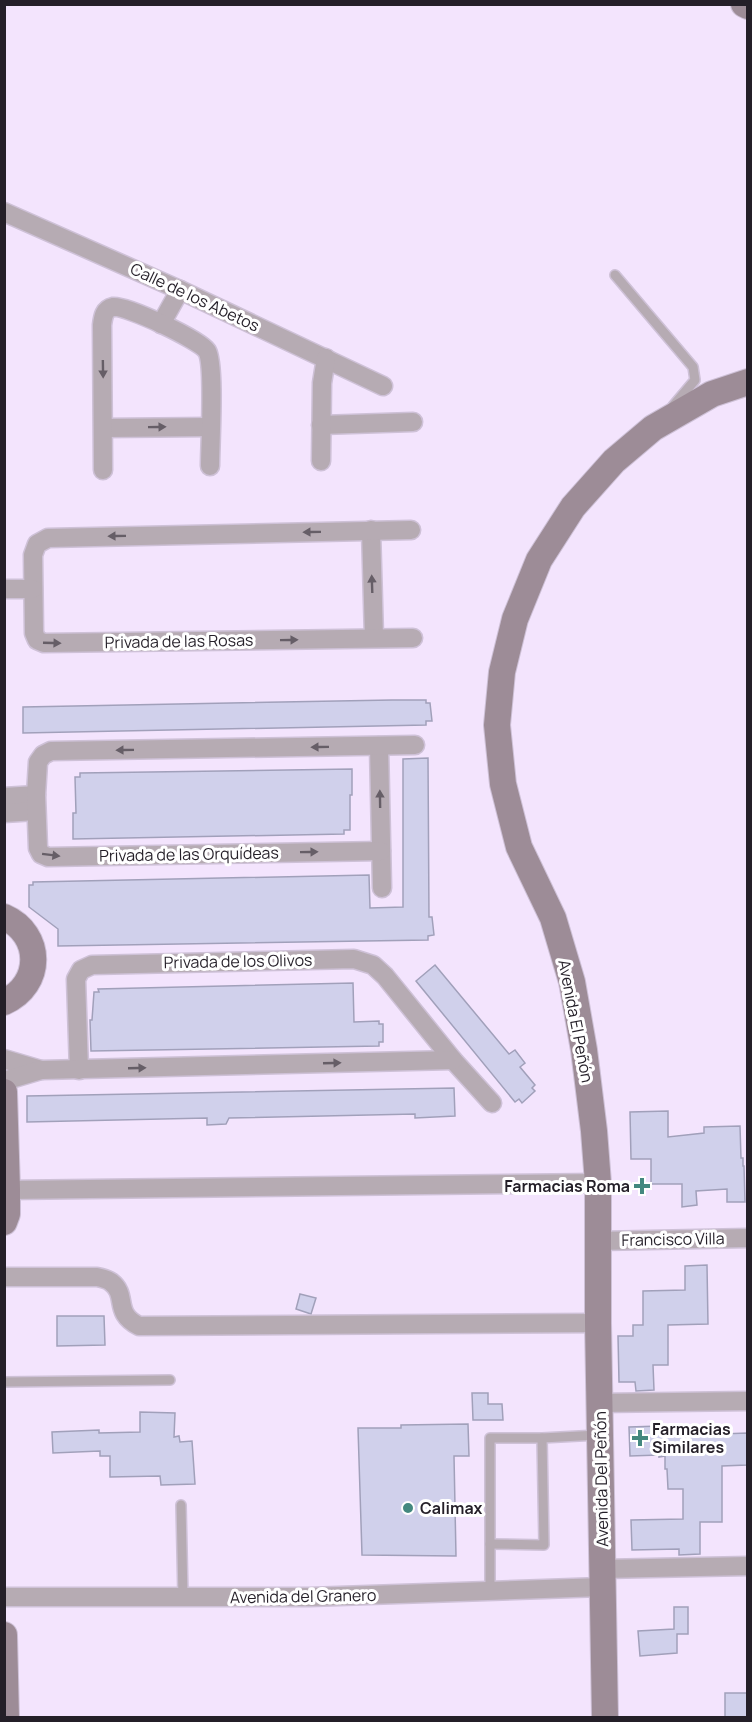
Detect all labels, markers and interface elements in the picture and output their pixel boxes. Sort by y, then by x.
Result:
street label: Calle de los Abetos [127,257,263,337]
one-way arrow [98,359,108,378]
one-way arrow [148,423,167,432]
one-way arrow [303,527,322,536]
one-way arrow [108,532,127,541]
one-way arrow [368,575,377,594]
street label: Privada de las Rosas [104,629,254,653]
one-way arrow [279,635,298,644]
one-way arrow [43,638,62,647]
one-way arrow [311,742,330,752]
one-way arrow [116,745,135,755]
one-way arrow [375,789,385,808]
street label: Privada de las Orquídeas [99,841,279,867]
one-way arrow [300,848,319,857]
one-way arrow [42,850,61,860]
street label: Privada de los Olivos [163,949,313,973]
street label: Avenida El Peñón [553,958,599,1084]
one-way arrow [323,1058,342,1067]
one-way arrow [128,1063,147,1073]
place label: Farmacias Roma [504,1175,630,1197]
marker: Farmacias Roma [635,1179,649,1193]
street label: Francisco Villa [621,1227,725,1251]
street label: Avenida Del Peñón [589,1411,613,1547]
place label: Farmacias Similares [652,1418,731,1458]
marker: Farmacias Similares [633,1431,647,1445]
place label: Calimax [420,1497,483,1519]
marker: Calimax [401,1501,415,1515]
street label: Avenida del Granero [230,1584,376,1608]

